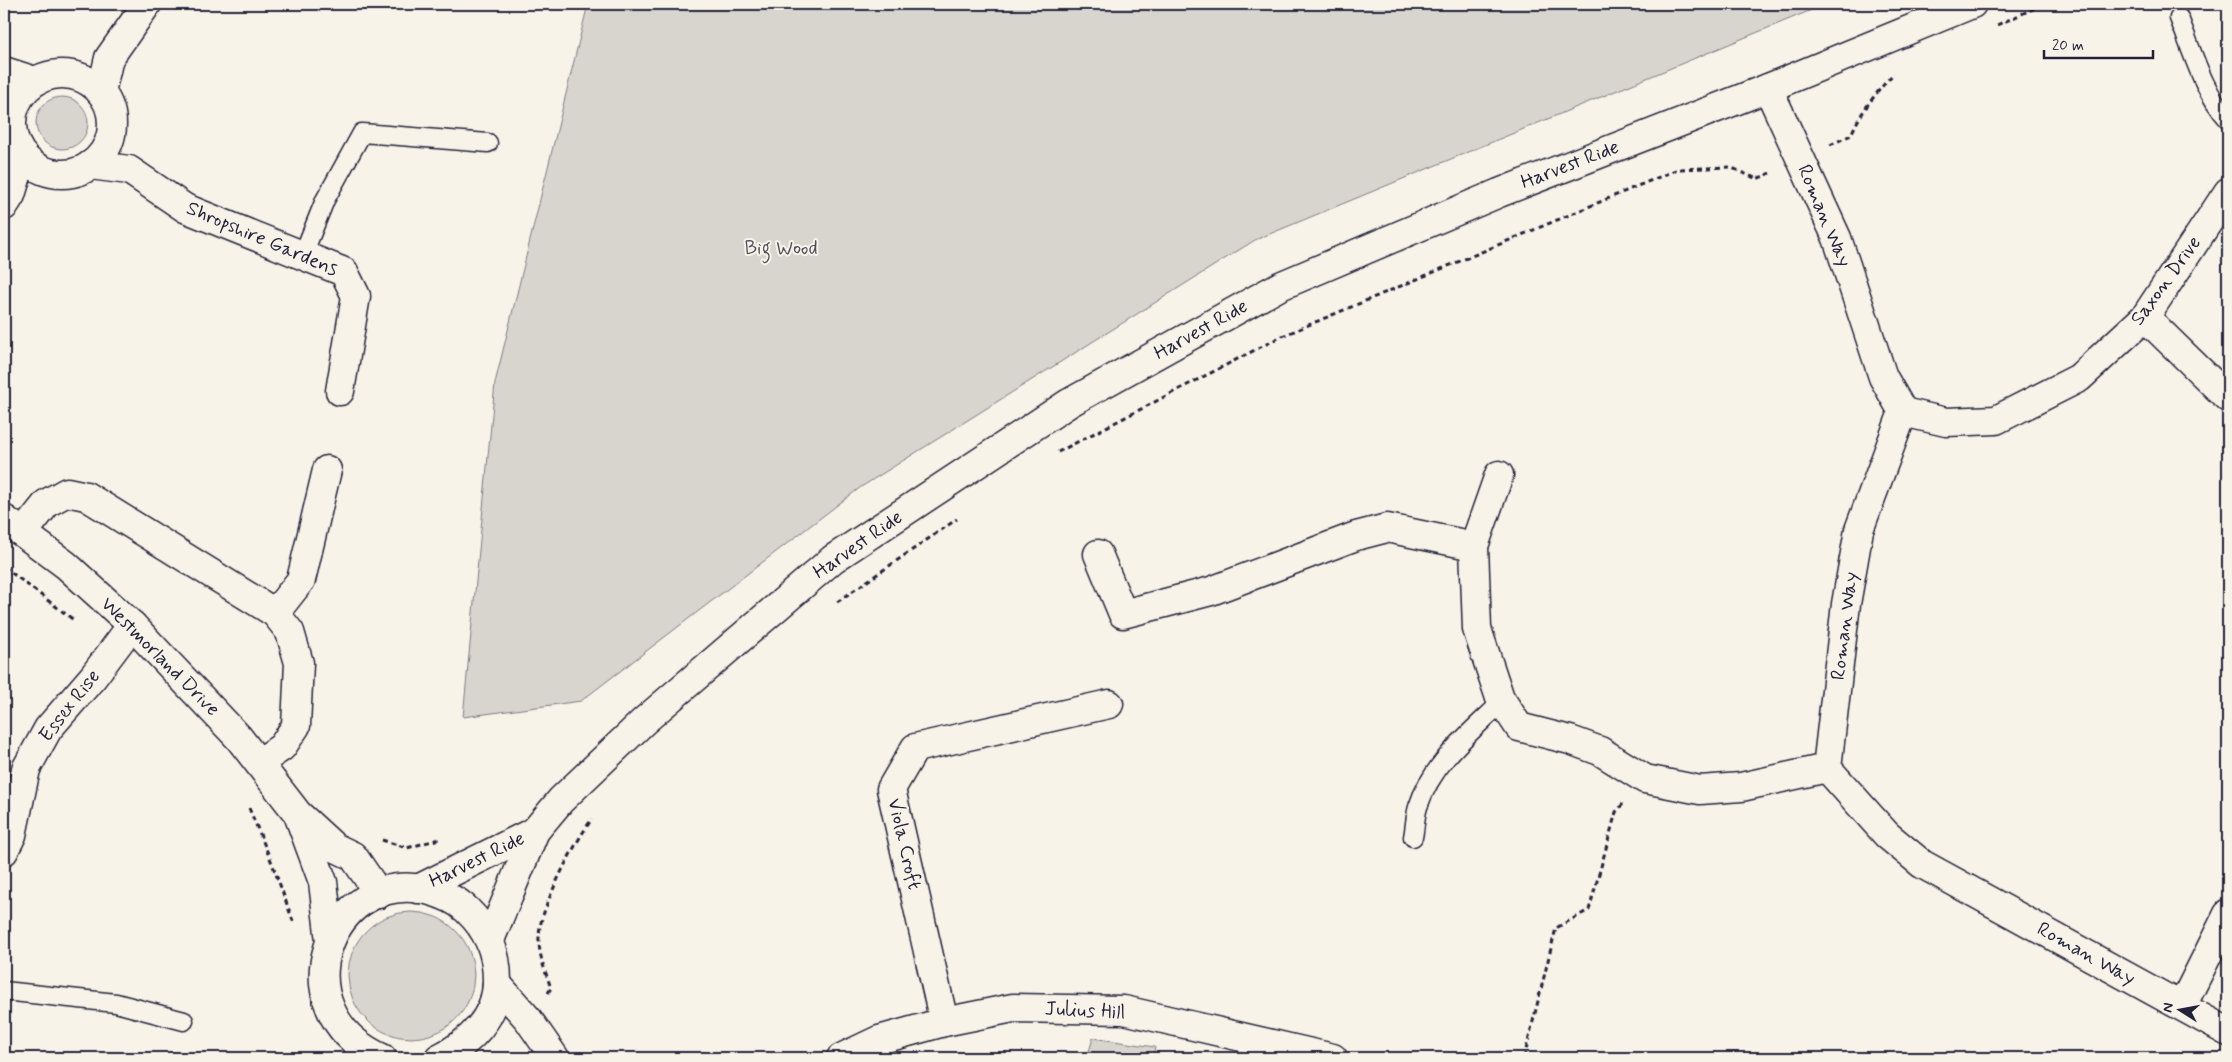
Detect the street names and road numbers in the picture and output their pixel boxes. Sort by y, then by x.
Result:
street label: Harvest Ride [1517,134,1623,196]
street label: Roman Way [1790,161,1858,271]
street label: Shropshire Gardens [182,195,342,283]
street label: Saxon Drive [2124,231,2208,331]
street label: Harvest Ride [1149,293,1253,367]
street label: Harvest Ride [808,504,908,586]
street label: Roman Way [1825,570,1865,682]
street label: Westmorland Drive [94,591,226,723]
street label: Essex Rise [33,664,107,748]
street label: Viola Croft [880,796,928,892]
street label: Harvest Ride [425,825,529,895]
street label: Roman Way [2032,916,2140,992]
street label: Julius Hill [1044,995,1126,1027]

